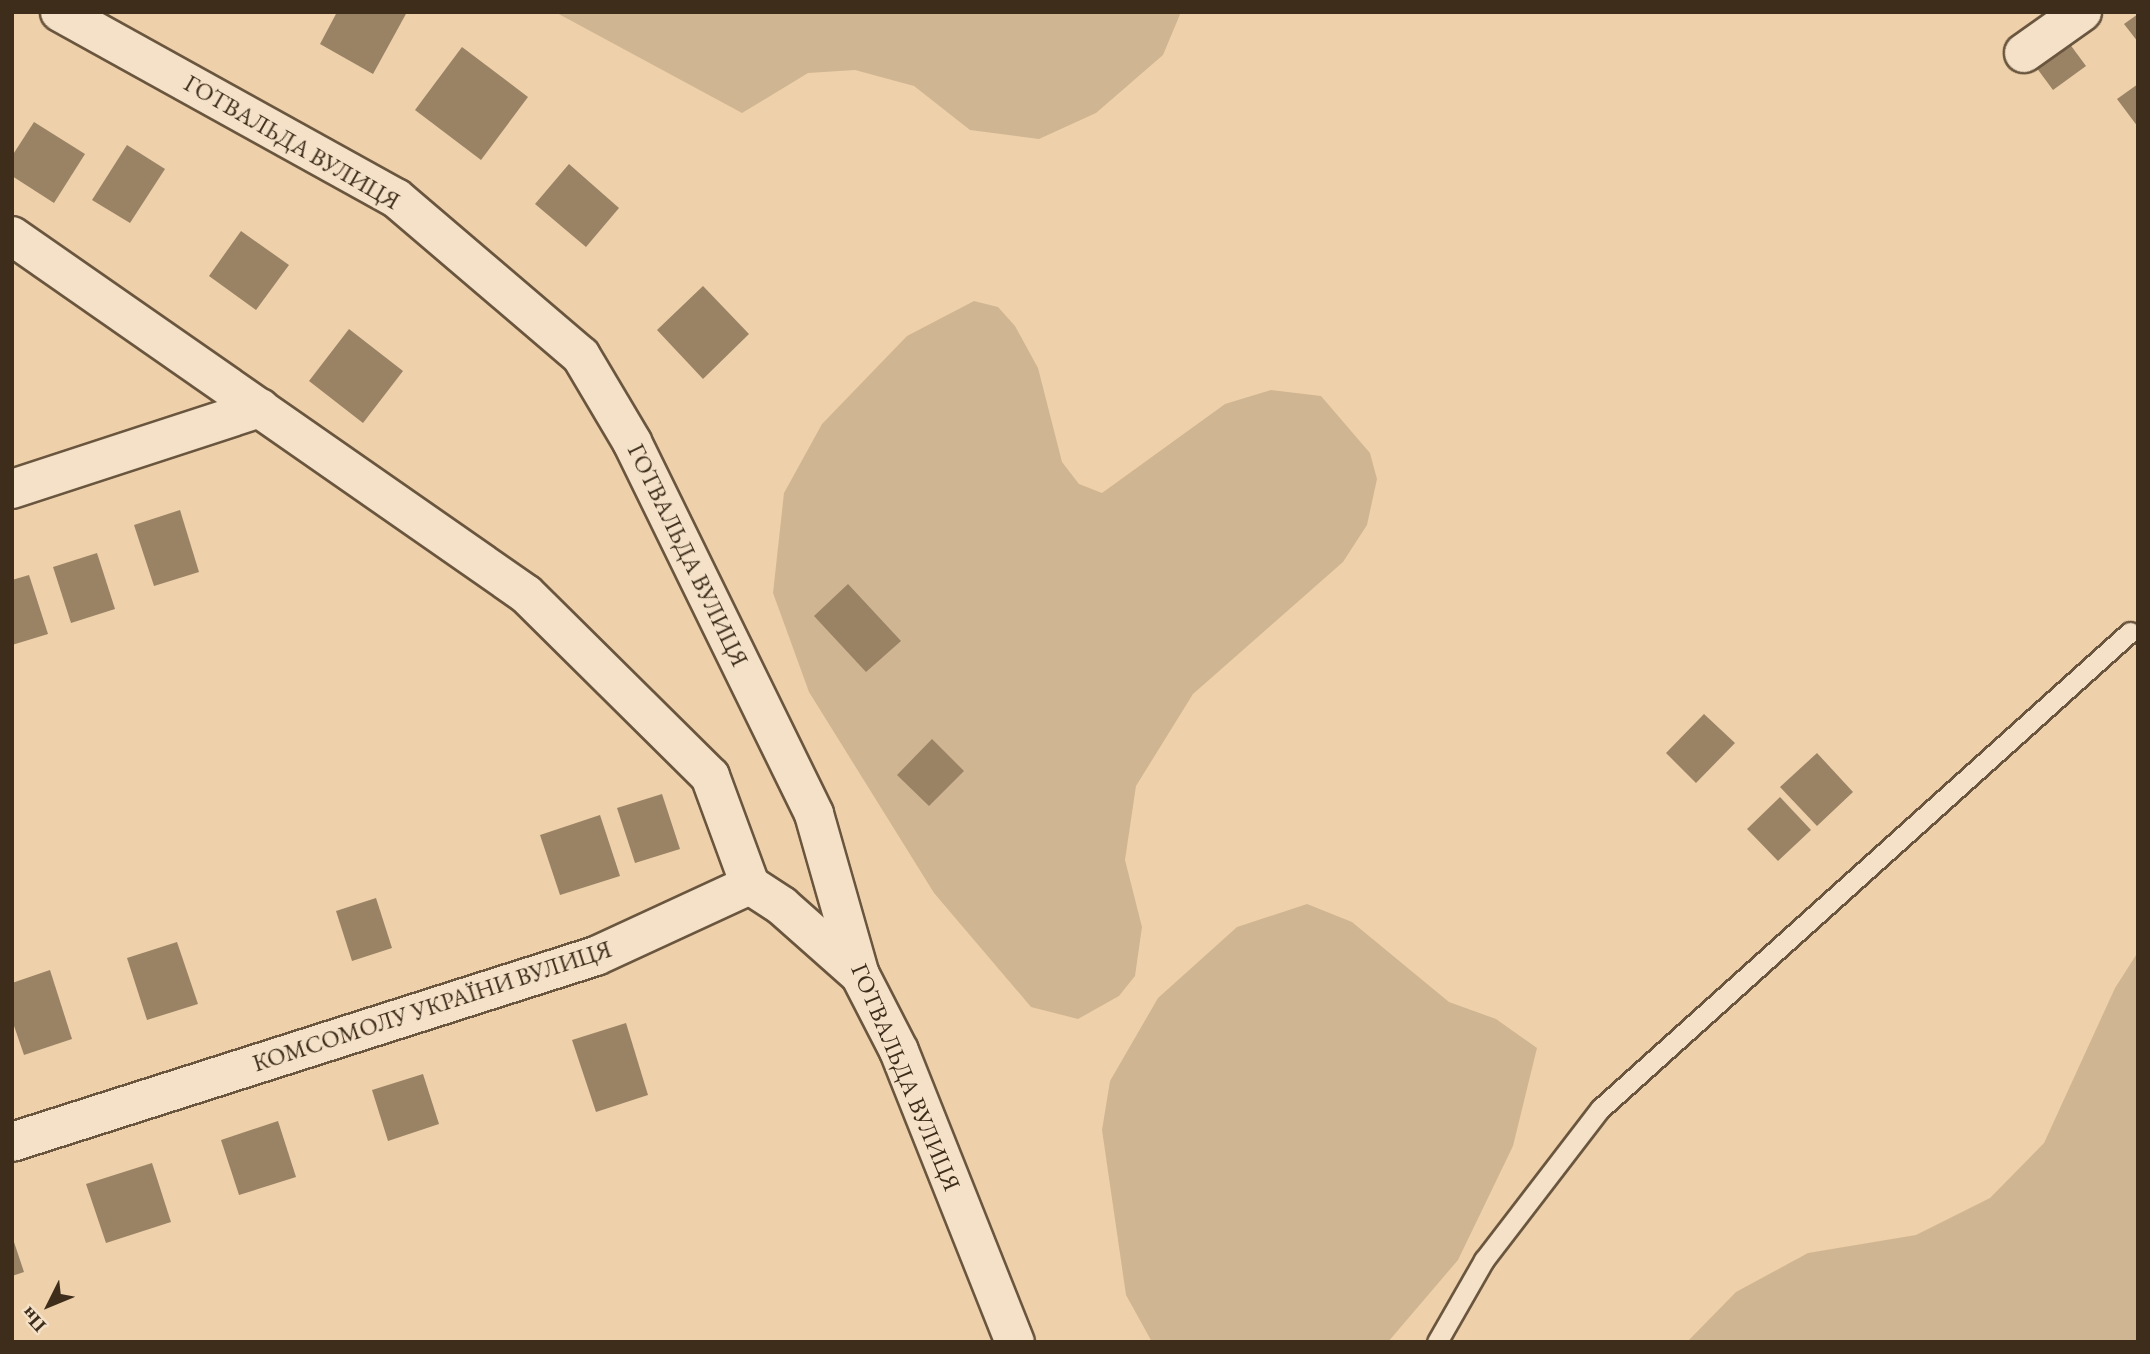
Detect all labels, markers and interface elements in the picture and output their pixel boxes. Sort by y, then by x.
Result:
street label: ГОТВАЛЬДА ВУЛИЦЯ [179,69,405,215]
street label: ГОТВАЛЬДА ВУЛИЦЯ [622,439,754,671]
street label: КОМСОМОЛУ УКРАЇНИ ВУЛИЦЯ [249,934,615,1078]
street label: ГОТВАЛЬДА ВУЛИЦЯ [845,959,967,1195]
north arrow [14,1270,84,1340]
text: Пн [15,1302,51,1338]

